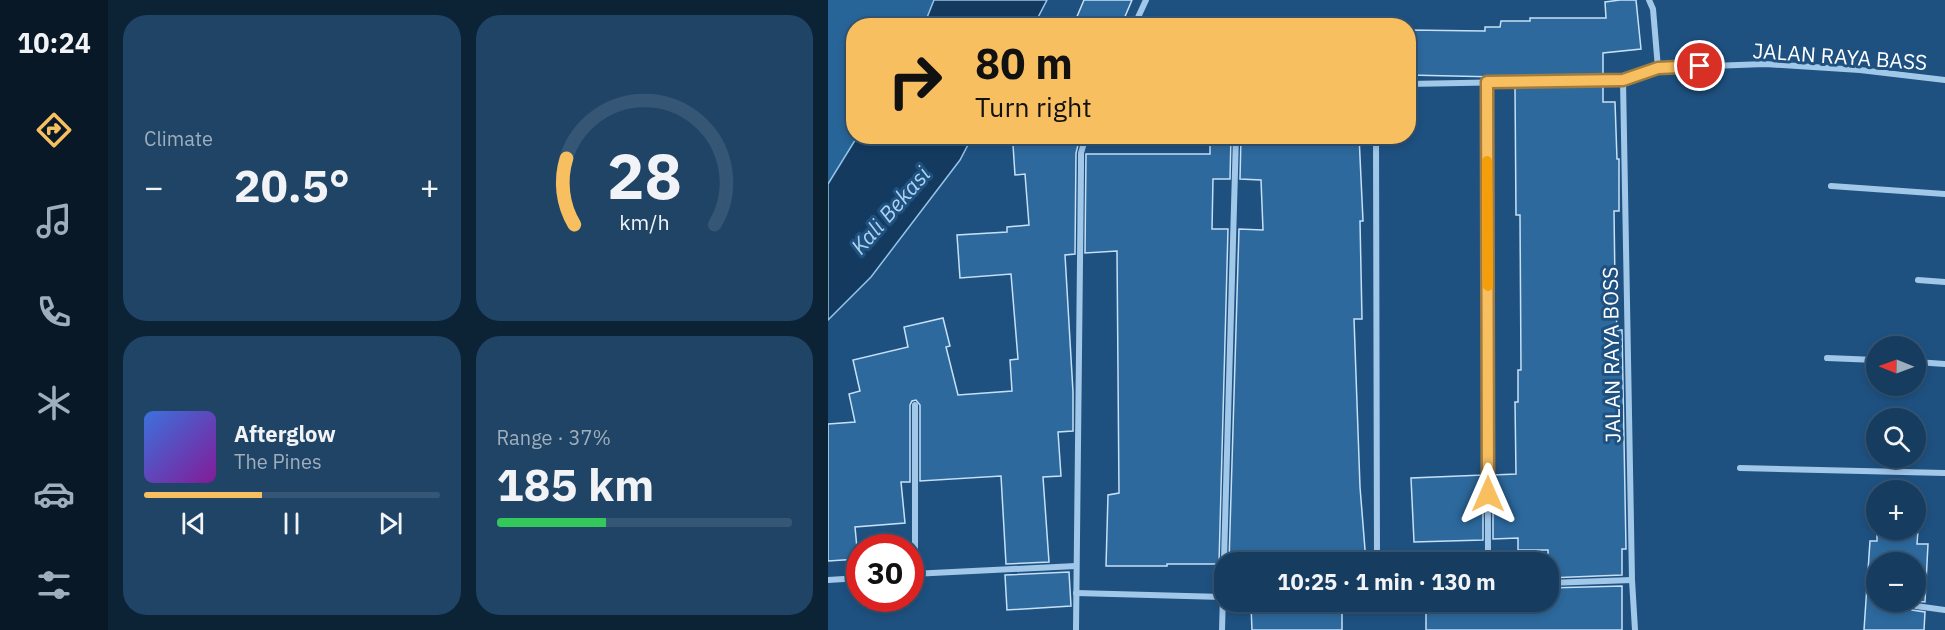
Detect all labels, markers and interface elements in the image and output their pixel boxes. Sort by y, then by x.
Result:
text: 10:24 [17,25,91,60]
text: 80 m [975,36,1073,91]
street label: JALAN RAYA BASS [1752,36,1928,76]
pin [1674,40,1725,91]
icon: right [876,42,954,120]
icon: arrive [1683,49,1716,82]
text: Turn right [975,89,1092,124]
icon: directions [33,109,75,151]
text: Climate [144,125,213,152]
text: 28 [607,135,682,216]
text: 20.5° [234,156,350,214]
water label: Kali Bekasi [844,160,936,260]
text: − [144,165,164,208]
text: + [420,165,439,208]
icon: music [33,200,75,242]
text: km/h [619,208,669,236]
street label: JALAN RAYA BOSS [1595,267,1627,443]
icon: phone [33,291,75,333]
north arrow [1866,336,1926,396]
map controls [1866,336,1926,612]
icon: climate [33,382,75,424]
button: search [1866,408,1926,468]
text: Afterglow [234,419,336,448]
text: Range · 37% [497,424,611,451]
text: The Pines [234,448,322,475]
text: 185 km [497,455,654,513]
position arrow [1456,462,1520,526]
icon: car [33,473,75,515]
button: + [1866,480,1926,540]
icon: previous [177,507,210,540]
icon: pause [275,507,308,540]
icon: next [374,507,407,540]
speed limit sign: 30 [846,534,924,612]
button: − [1866,552,1926,612]
icon: filters [33,564,75,606]
text: 10:25 · 1 min · 130 m [1277,567,1496,596]

